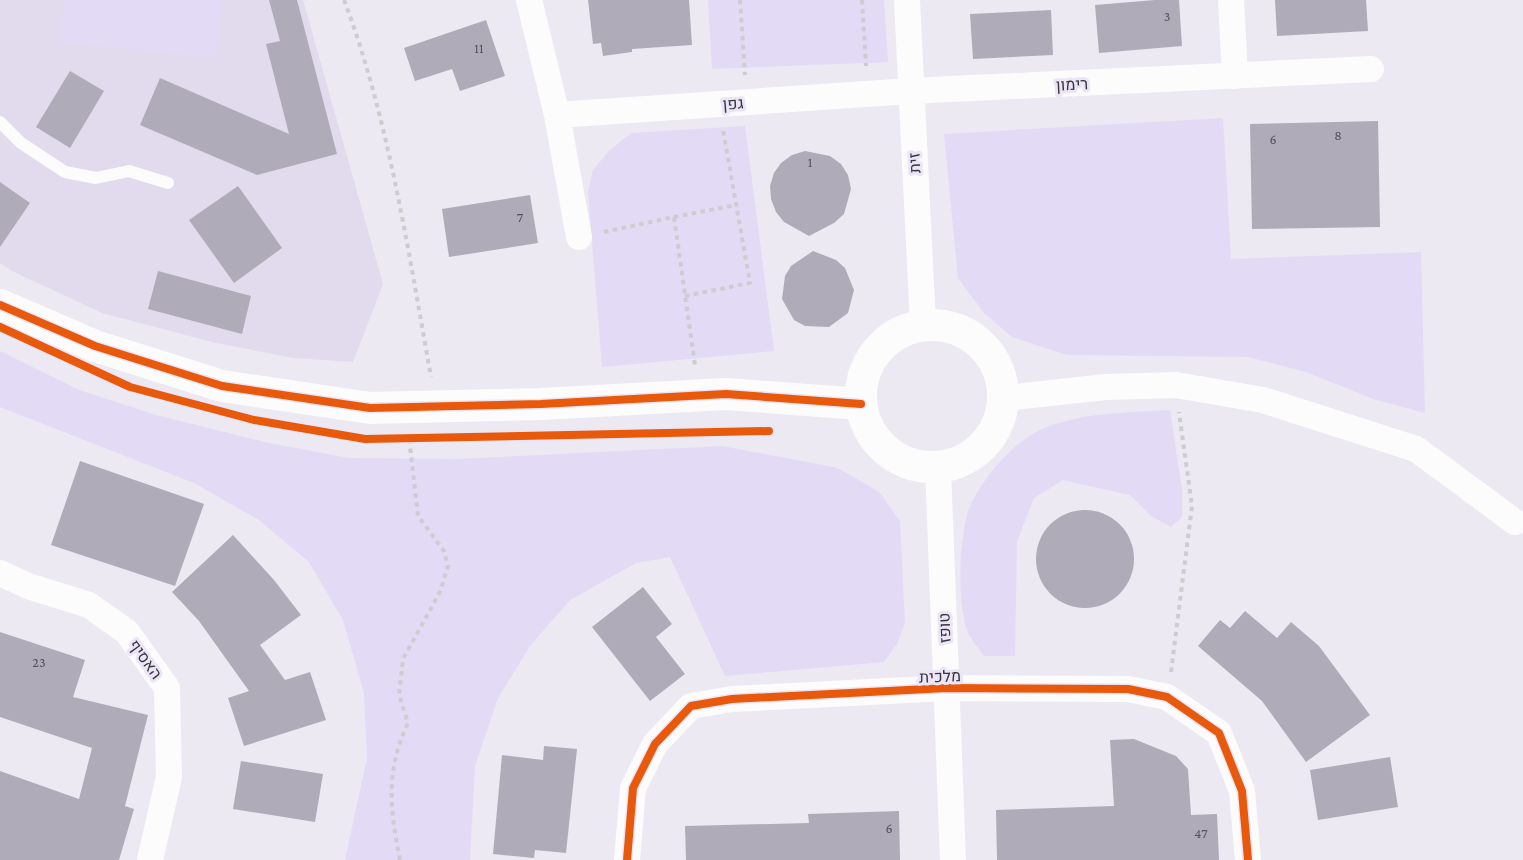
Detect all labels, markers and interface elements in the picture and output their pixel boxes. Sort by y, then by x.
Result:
house number: 3 [1164,8,1170,24]
house number: 11 [474,40,484,56]
street label: רימון [1056,75,1089,94]
street label: גפן [722,94,744,113]
house number: 8 [1334,127,1342,143]
house number: 6 [1269,131,1277,147]
street label: זית [905,152,924,174]
house number: 1 [808,154,813,170]
house number: 7 [517,209,524,225]
street label: טופז [935,613,954,643]
street label: האסיף [126,636,165,682]
house number: 23 [32,654,46,670]
street label: מלכית [919,667,961,686]
house number: 6 [885,820,893,836]
house number: 47 [1194,825,1208,841]

